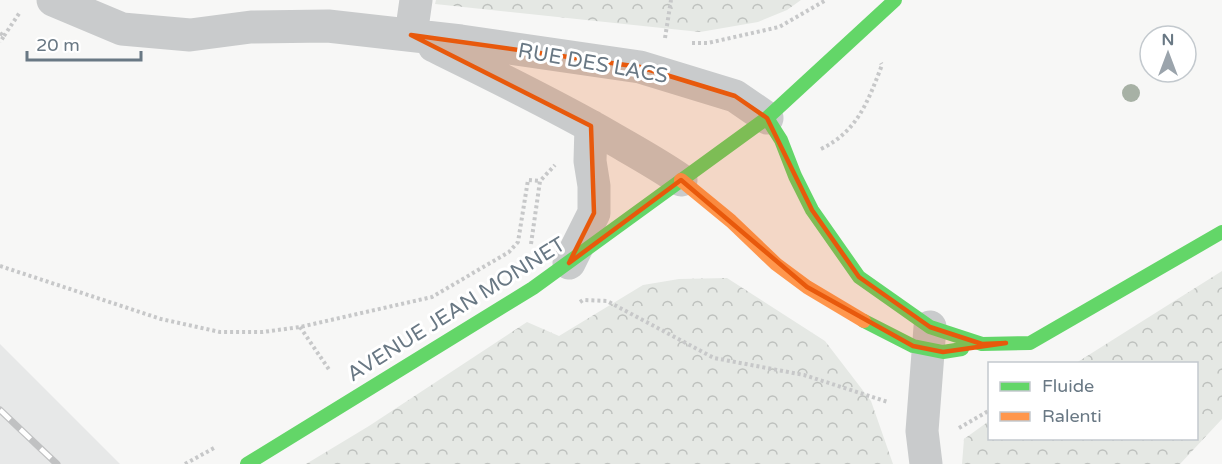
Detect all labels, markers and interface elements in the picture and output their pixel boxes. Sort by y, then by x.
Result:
scale bar [27,24,141,62]
north arrow [1138,24,1198,84]
text: N [1162,30,1174,50]
text: 20 m [36,34,80,56]
street label: RUE DES LACS [516,38,670,89]
street label: AVENUE JEAN MONNET [342,232,570,387]
legend [988,362,1198,440]
text: Fluide [1042,375,1094,397]
text: Ralenti [1042,405,1102,427]

